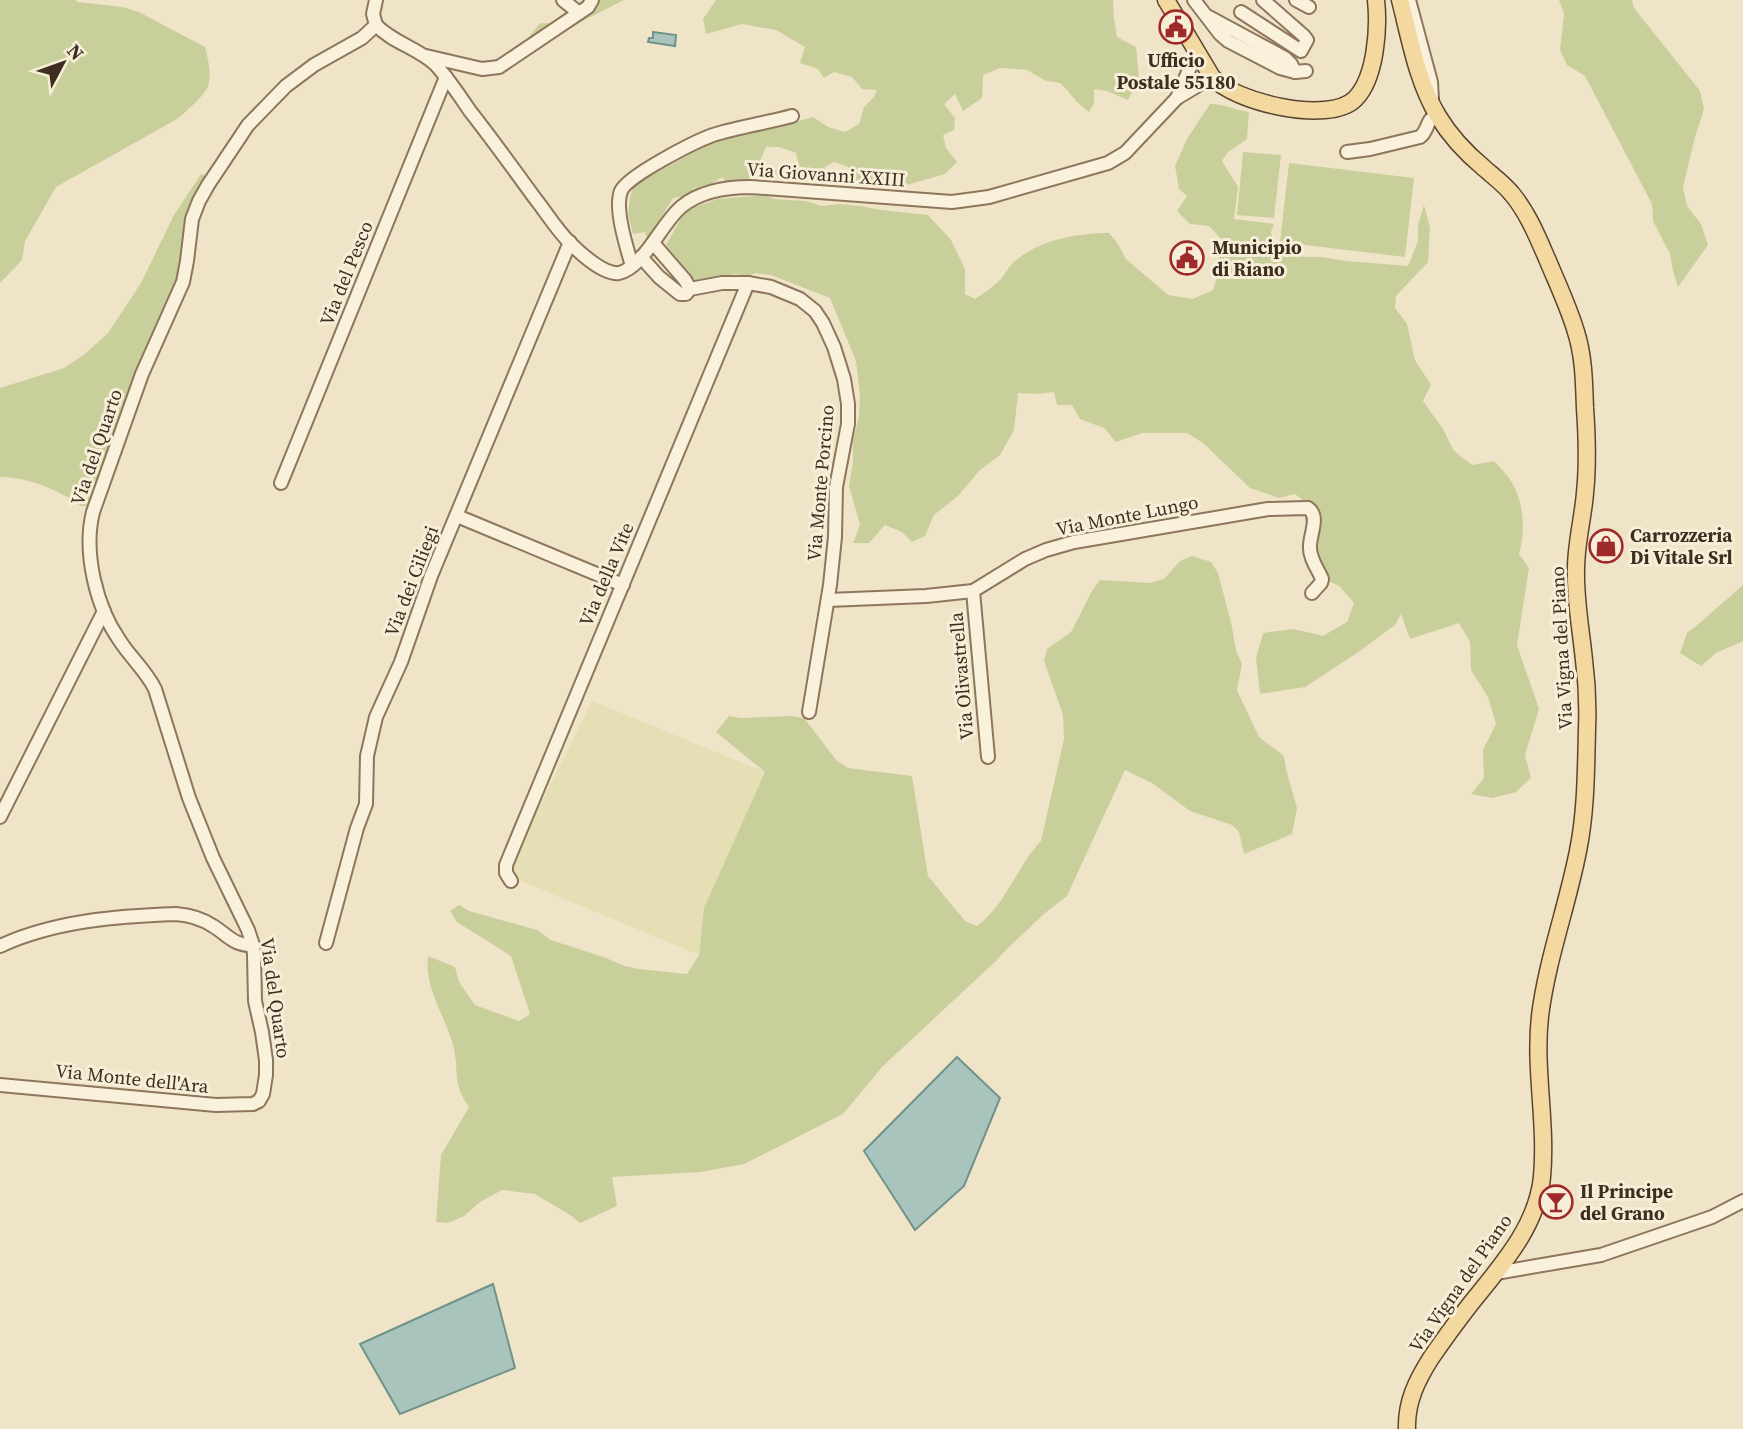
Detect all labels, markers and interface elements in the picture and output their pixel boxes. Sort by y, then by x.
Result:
public building icon: Ufficio Postale 55180 [1157,8,1195,46]
north arrow [28,28,98,98]
text: N [61,38,90,66]
place label: Ufficio Postale 55180 [1116,47,1236,95]
street label: Via Giovanni XXIII [746,155,906,193]
street label: Via del Pesco [313,217,379,329]
place label: Municipio di Riano [1212,234,1302,282]
public building icon: Municipio di Riano [1168,239,1206,277]
street label: Via del Quarto [64,385,128,509]
street label: Via Monte Porcino [800,404,840,562]
street label: Via Monte Lungo [1054,488,1200,542]
street label: Via della Vite [572,518,640,630]
street label: Via dei Ciliegi [378,522,444,640]
place label: Carrozzeria Di Vitale Srl [1630,522,1733,570]
shop icon: Carrozzeria Di Vitale Srl [1587,527,1625,565]
street label: Via Vigna del Piano [1544,566,1578,730]
street label: Via Olivastrella [942,611,980,741]
street label: Via del Quarto [255,936,297,1060]
street label: Via Monte dell'Ara [54,1057,210,1099]
place label: Il Principe del Grano [1580,1178,1673,1226]
bar icon: Il Principe del Grano [1537,1183,1575,1221]
street label: Via Vigna del Piano [1402,1208,1518,1358]

